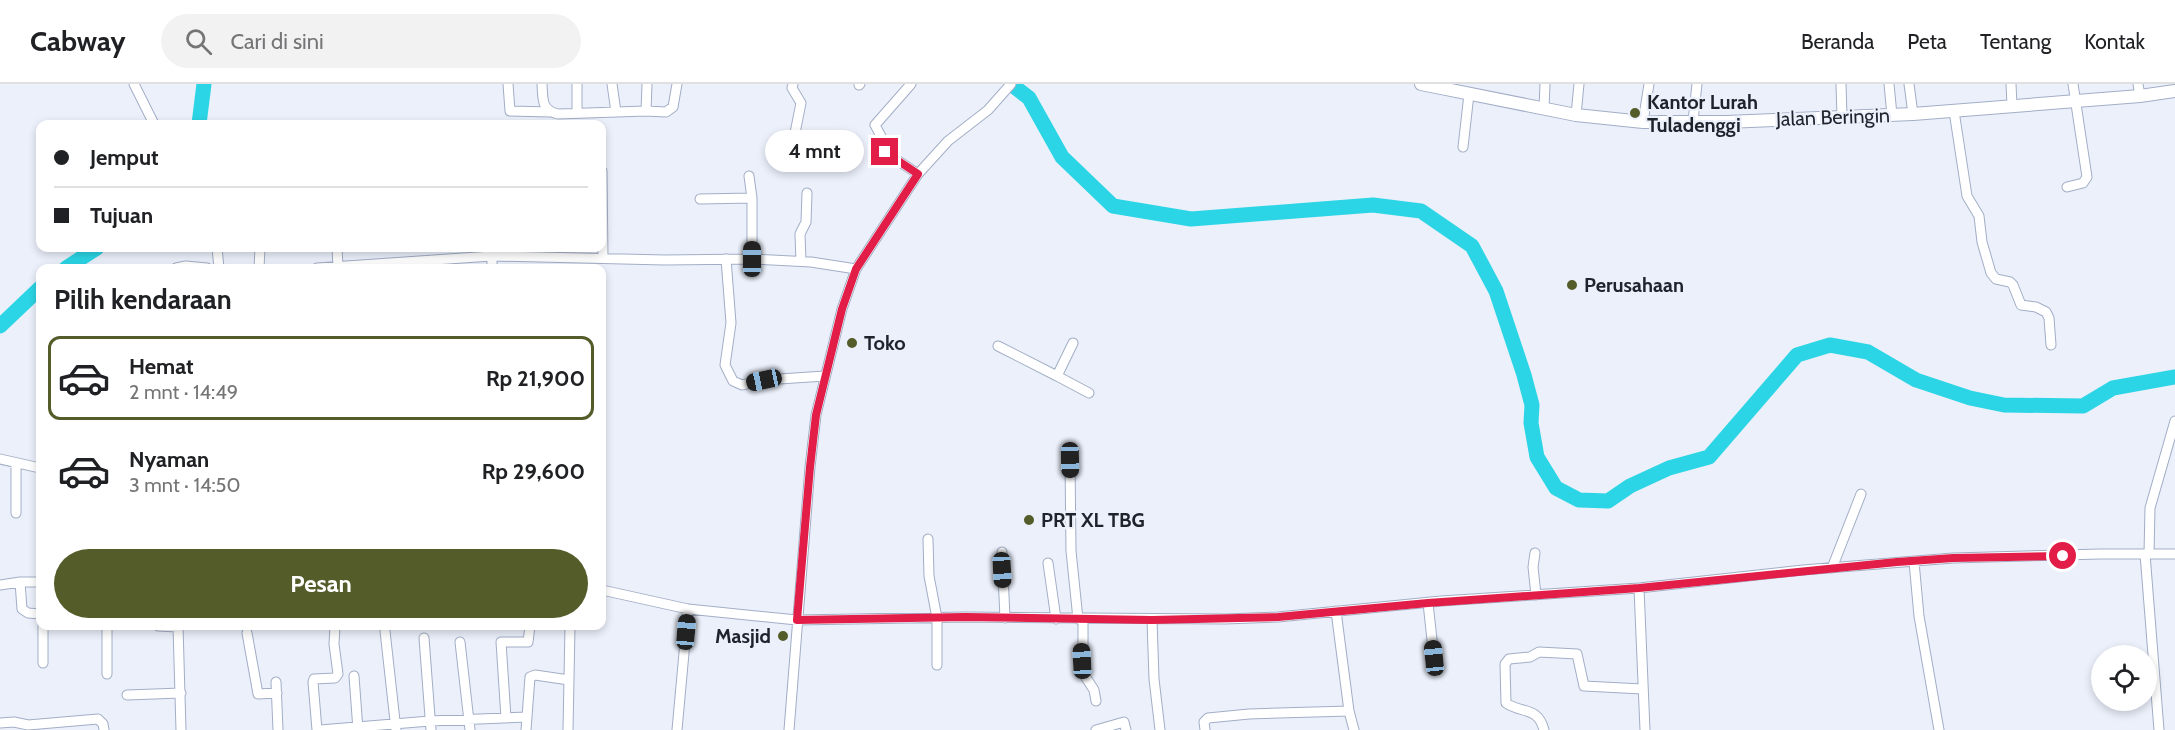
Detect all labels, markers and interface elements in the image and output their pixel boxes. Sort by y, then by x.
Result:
search box [161,14,581,68]
text: Cabway [30,24,125,58]
icon: search [182,25,215,58]
text: Cari di sini [230,28,324,55]
text: Beranda [1801,29,1874,54]
text: Peta [1907,29,1947,54]
text: Tentang [1980,29,2051,54]
text: Kontak [2084,29,2145,54]
place label: Kantor Lurah Tuladenggi [1647,90,1758,137]
street label: Jalan Beringin [1775,103,1890,131]
marker: Kantor Lurah Tuladenggi [1628,106,1642,120]
callout: 4 mnt [765,131,864,173]
route end [871,138,898,165]
text: 4 mnt [788,139,841,163]
text: Jemput [90,144,159,171]
text: Tujuan [90,202,153,229]
car [743,241,761,277]
place label: Perusahaan [1584,273,1684,297]
marker: Perusahaan [1565,278,1579,292]
text: Pilih kendaraan [54,283,232,316]
place label: Toko [864,331,906,355]
marker: Toko [845,336,859,350]
icon: car [57,351,111,405]
text: Hemat [129,353,194,380]
text: Rp 21,900 [486,365,585,392]
car [745,367,783,393]
text: 2 mnt · 14:49 [129,380,238,404]
car [1061,442,1079,478]
icon: car [57,444,111,498]
text: Nyaman [129,446,209,473]
text: Rp 29,600 [482,458,585,485]
text: 3 mnt · 14:50 [129,473,240,497]
place label: PRT XL TBG [1041,508,1145,532]
marker: PRT XL TBG [1022,513,1036,527]
route start [2049,542,2076,569]
button: Pesan [54,549,588,618]
car [992,552,1012,588]
car [675,613,697,651]
place label: Masjid [715,624,771,648]
marker: Masjid [776,629,790,643]
car [1423,639,1445,677]
car [1072,643,1092,679]
map controls [2091,645,2157,711]
button: locate [2091,645,2157,711]

